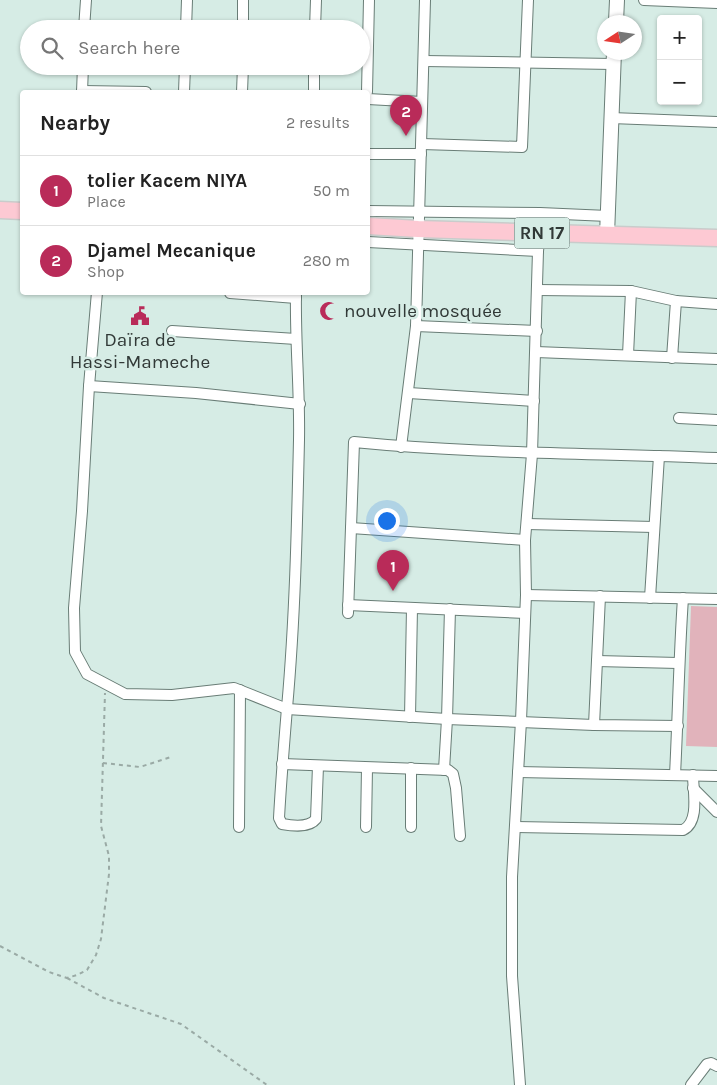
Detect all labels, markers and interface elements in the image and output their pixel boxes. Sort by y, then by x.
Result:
north arrow [597,15,642,60]
map controls [657,15,702,105]
button: + [657,15,702,60]
search box [20,20,370,75]
icon: search [38,34,66,62]
text: Search here [78,37,180,59]
button: − [657,60,702,105]
pin: 2 [390,95,422,136]
text: Nearby [40,111,110,135]
text: 2 results [286,113,350,132]
text: tolier Kacem NIYA [87,170,247,192]
text: 1 [53,181,59,200]
text: 50 m [313,181,350,200]
text: Place [87,192,126,211]
road number: RN 17 [514,218,570,248]
text: Djamel Mecanique [87,240,256,262]
text: 2 [51,251,61,270]
text: 280 m [303,251,350,270]
text: Shop [87,262,124,281]
mosque icon: nouvelle mosquée [318,300,340,322]
place label: nouvelle mosquée [344,300,502,322]
public building icon: Daïra de Hassi-Mameche [129,305,151,327]
place label: Daïra de Hassi-Mameche [70,329,210,373]
your location [374,508,400,534]
pin: 1 [377,550,409,591]

